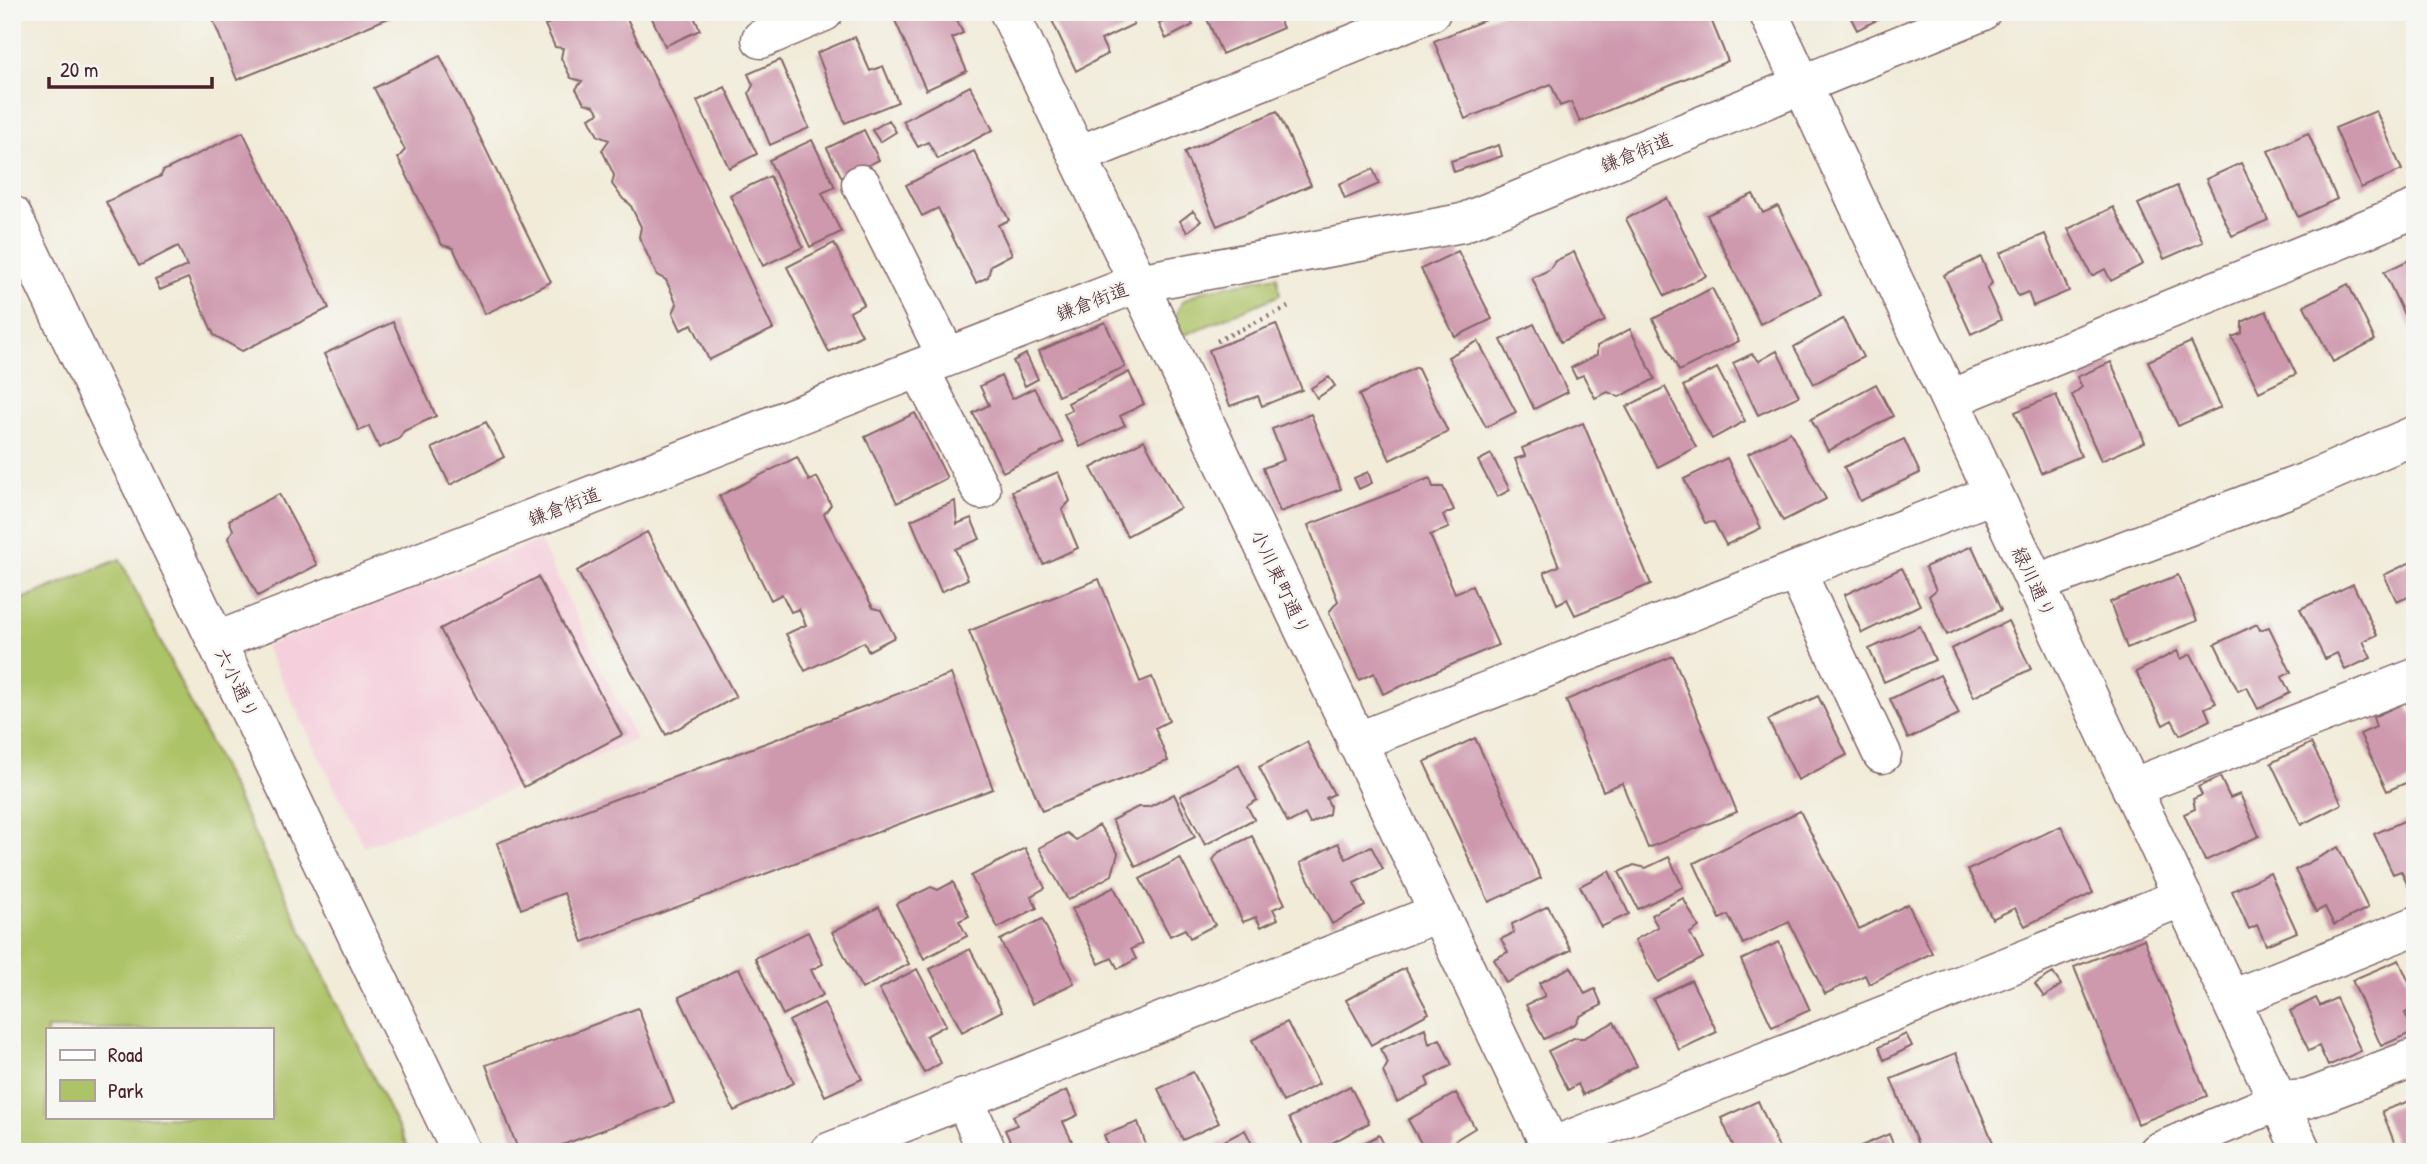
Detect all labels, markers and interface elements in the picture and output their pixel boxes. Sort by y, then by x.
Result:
scale bar [49,46,212,90]
text: 20 m [60,55,98,84]
street label: 鎌倉街道 [1596,126,1676,178]
street label: 鎌倉街道 [1052,275,1132,327]
street label: 鎌倉街道 [524,480,604,532]
street label: 小川東町通り [1245,525,1317,639]
street label: 緑川通り [2006,542,2062,622]
street label: 六小通り [209,643,265,723]
legend [46,1028,273,1118]
text: Road [108,1040,142,1069]
text: Park [108,1076,143,1105]

